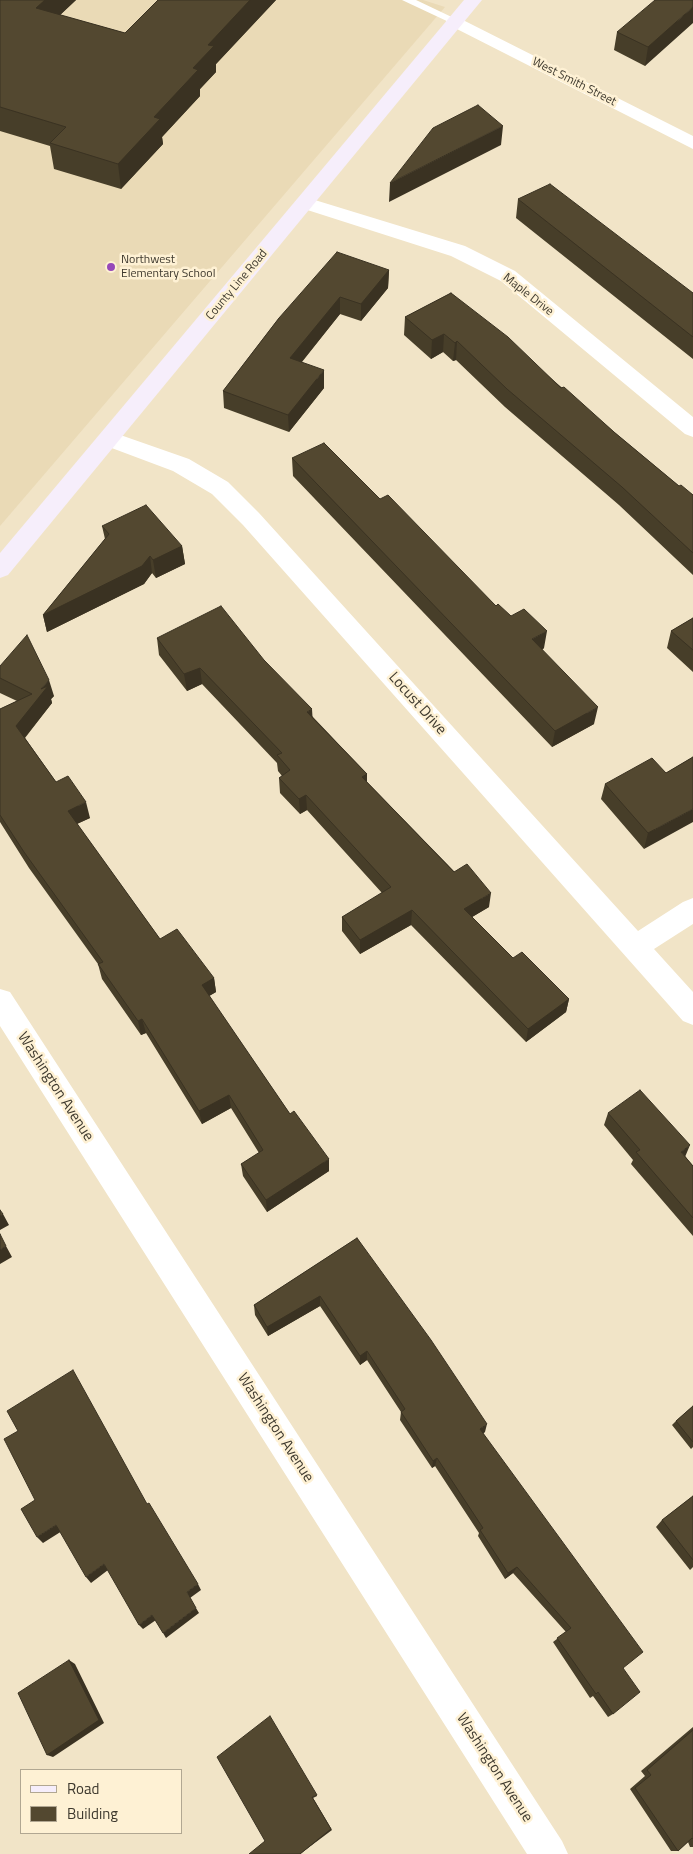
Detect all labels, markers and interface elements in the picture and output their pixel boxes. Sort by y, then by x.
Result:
street label: West Smith Street [530,55,618,109]
street label: County Line Road [203,247,271,323]
place label: Northwest Elementary School [121,253,215,281]
marker: Northwest Elementary School [105,261,117,273]
street label: Maple Drive [500,271,556,319]
street label: Locust Drive [384,669,450,739]
street label: Washington Avenue [13,1029,97,1145]
street label: Washington Avenue [233,1370,317,1486]
street label: Washington Avenue [452,1710,536,1826]
legend [20,1769,182,1834]
text: Road [67,1777,99,1800]
text: Building [67,1802,118,1825]

